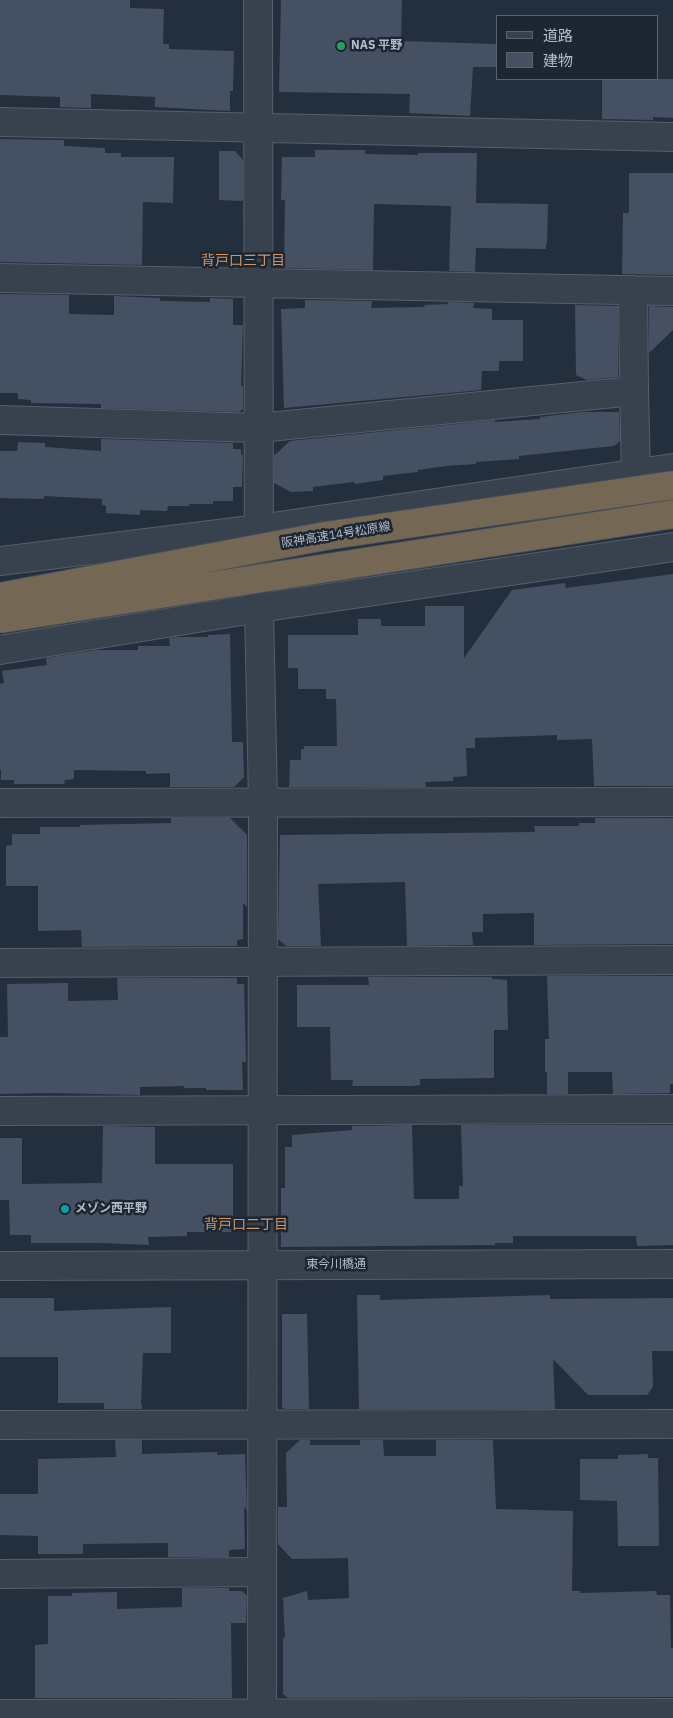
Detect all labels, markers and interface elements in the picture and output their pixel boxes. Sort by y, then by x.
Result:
legend [496,15,658,80]
text: 道路 [543,26,573,45]
place label: NAS 平野 [351,39,402,53]
marker: NAS 平野 [335,40,347,52]
text: 建物 [543,51,573,70]
district label: 背戸口三丁目 [201,253,285,269]
street label: 阪神高速14号松原線 [280,519,392,551]
place label: メゾン西平野 [75,1202,147,1216]
marker: メゾン西平野 [59,1203,71,1215]
district label: 背戸口二丁目 [204,1217,288,1233]
street label: 東今川橋通 [306,1258,366,1272]

